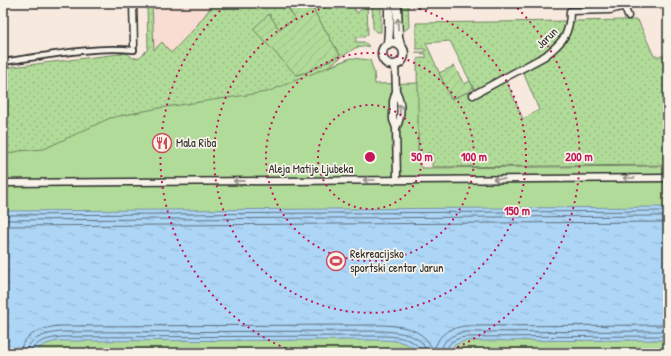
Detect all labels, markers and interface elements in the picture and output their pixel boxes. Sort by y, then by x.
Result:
one-way arrow [394,18,402,31]
street label: Jarun [532,23,561,52]
one-way arrow [396,104,404,117]
restaurant icon: Mala Riba [151,132,173,154]
place label: Mala Riba [176,134,217,151]
text: 50 m [411,148,433,165]
text: 100 m [461,148,487,165]
text: 200 m [565,148,593,165]
centre of rings [363,150,377,164]
street label: Aleja Matije Ljubeka [269,160,354,177]
one-way arrow [623,174,636,182]
one-way arrow [493,175,506,183]
one-way arrow [363,176,376,184]
one-way arrow [233,177,246,185]
text: 150 m [504,202,530,219]
place label: Rekreacijsko sportski centar Jarun [350,245,443,276]
sports icon: Rekreacijsko sportski centar Jarun [325,250,347,272]

